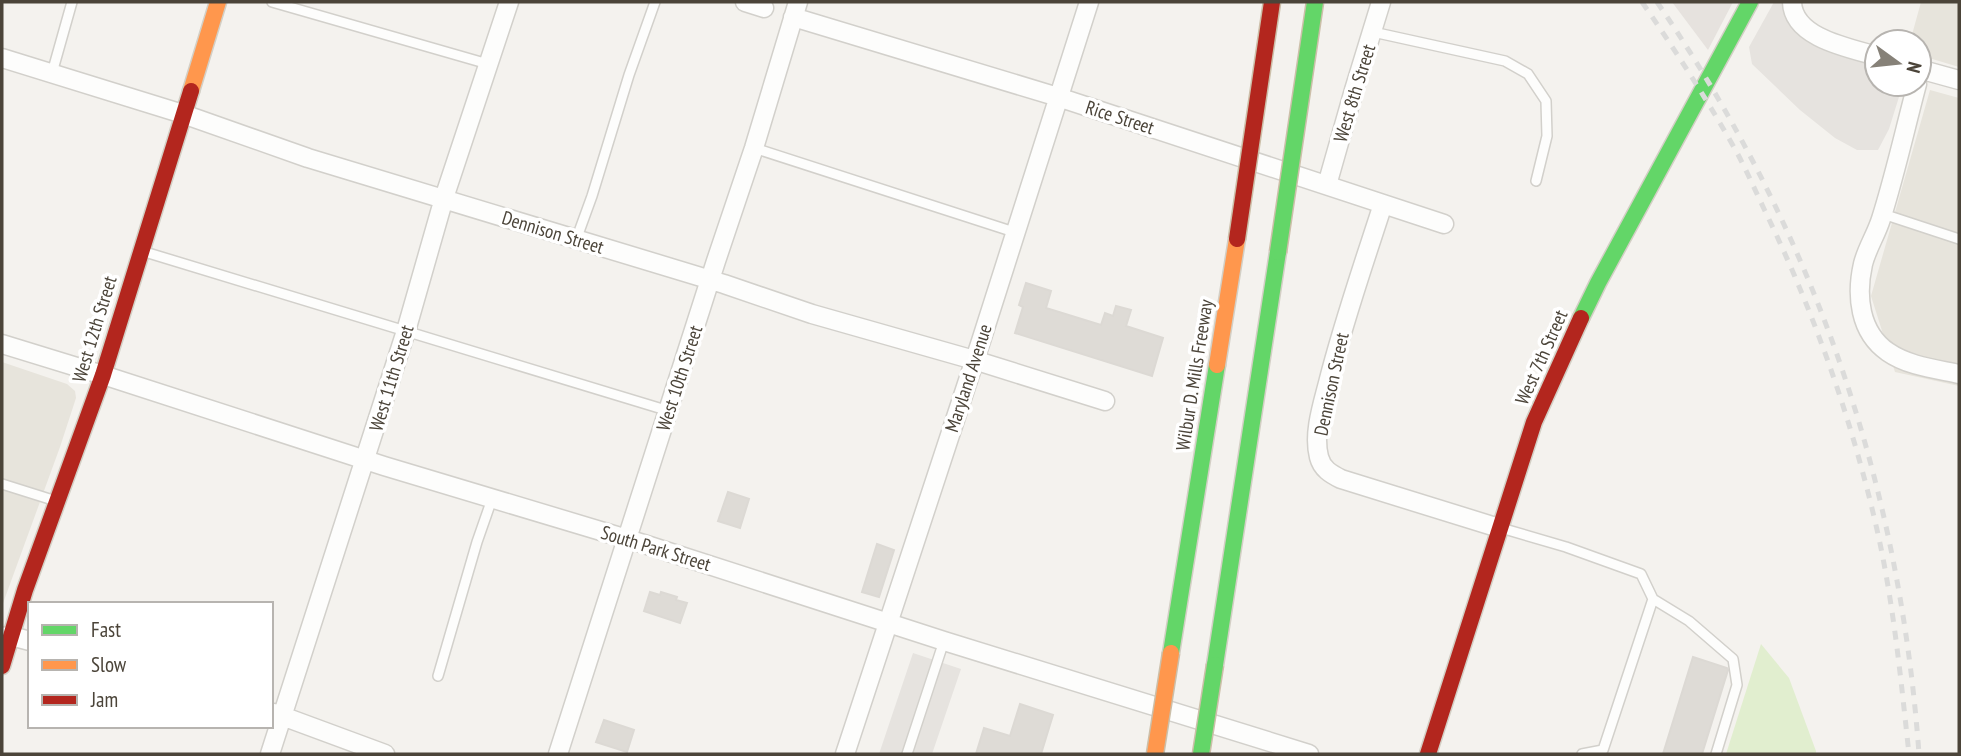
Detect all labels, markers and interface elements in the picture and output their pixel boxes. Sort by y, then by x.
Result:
north arrow [1863,28,1933,98]
street label: West 8th Street [1328,40,1380,145]
text: N [1902,59,1927,75]
street label: Rice Street [1083,95,1158,140]
street label: Dennison Street [499,205,607,259]
street label: West 12th Street [66,272,122,385]
street label: Wilbur D. Mills Freeway [1170,297,1218,452]
street label: West 7th Street [1510,305,1573,408]
street label: West 11th Street [363,321,419,434]
street label: West 10th Street [651,321,708,434]
street label: Maryland Avenue [939,321,997,435]
street label: Dennison Street [1308,329,1354,438]
street label: South Park Street [598,520,714,576]
legend [28,602,273,728]
text: Fast [91,616,121,643]
text: Slow [91,651,127,678]
text: Jam [90,686,118,713]

